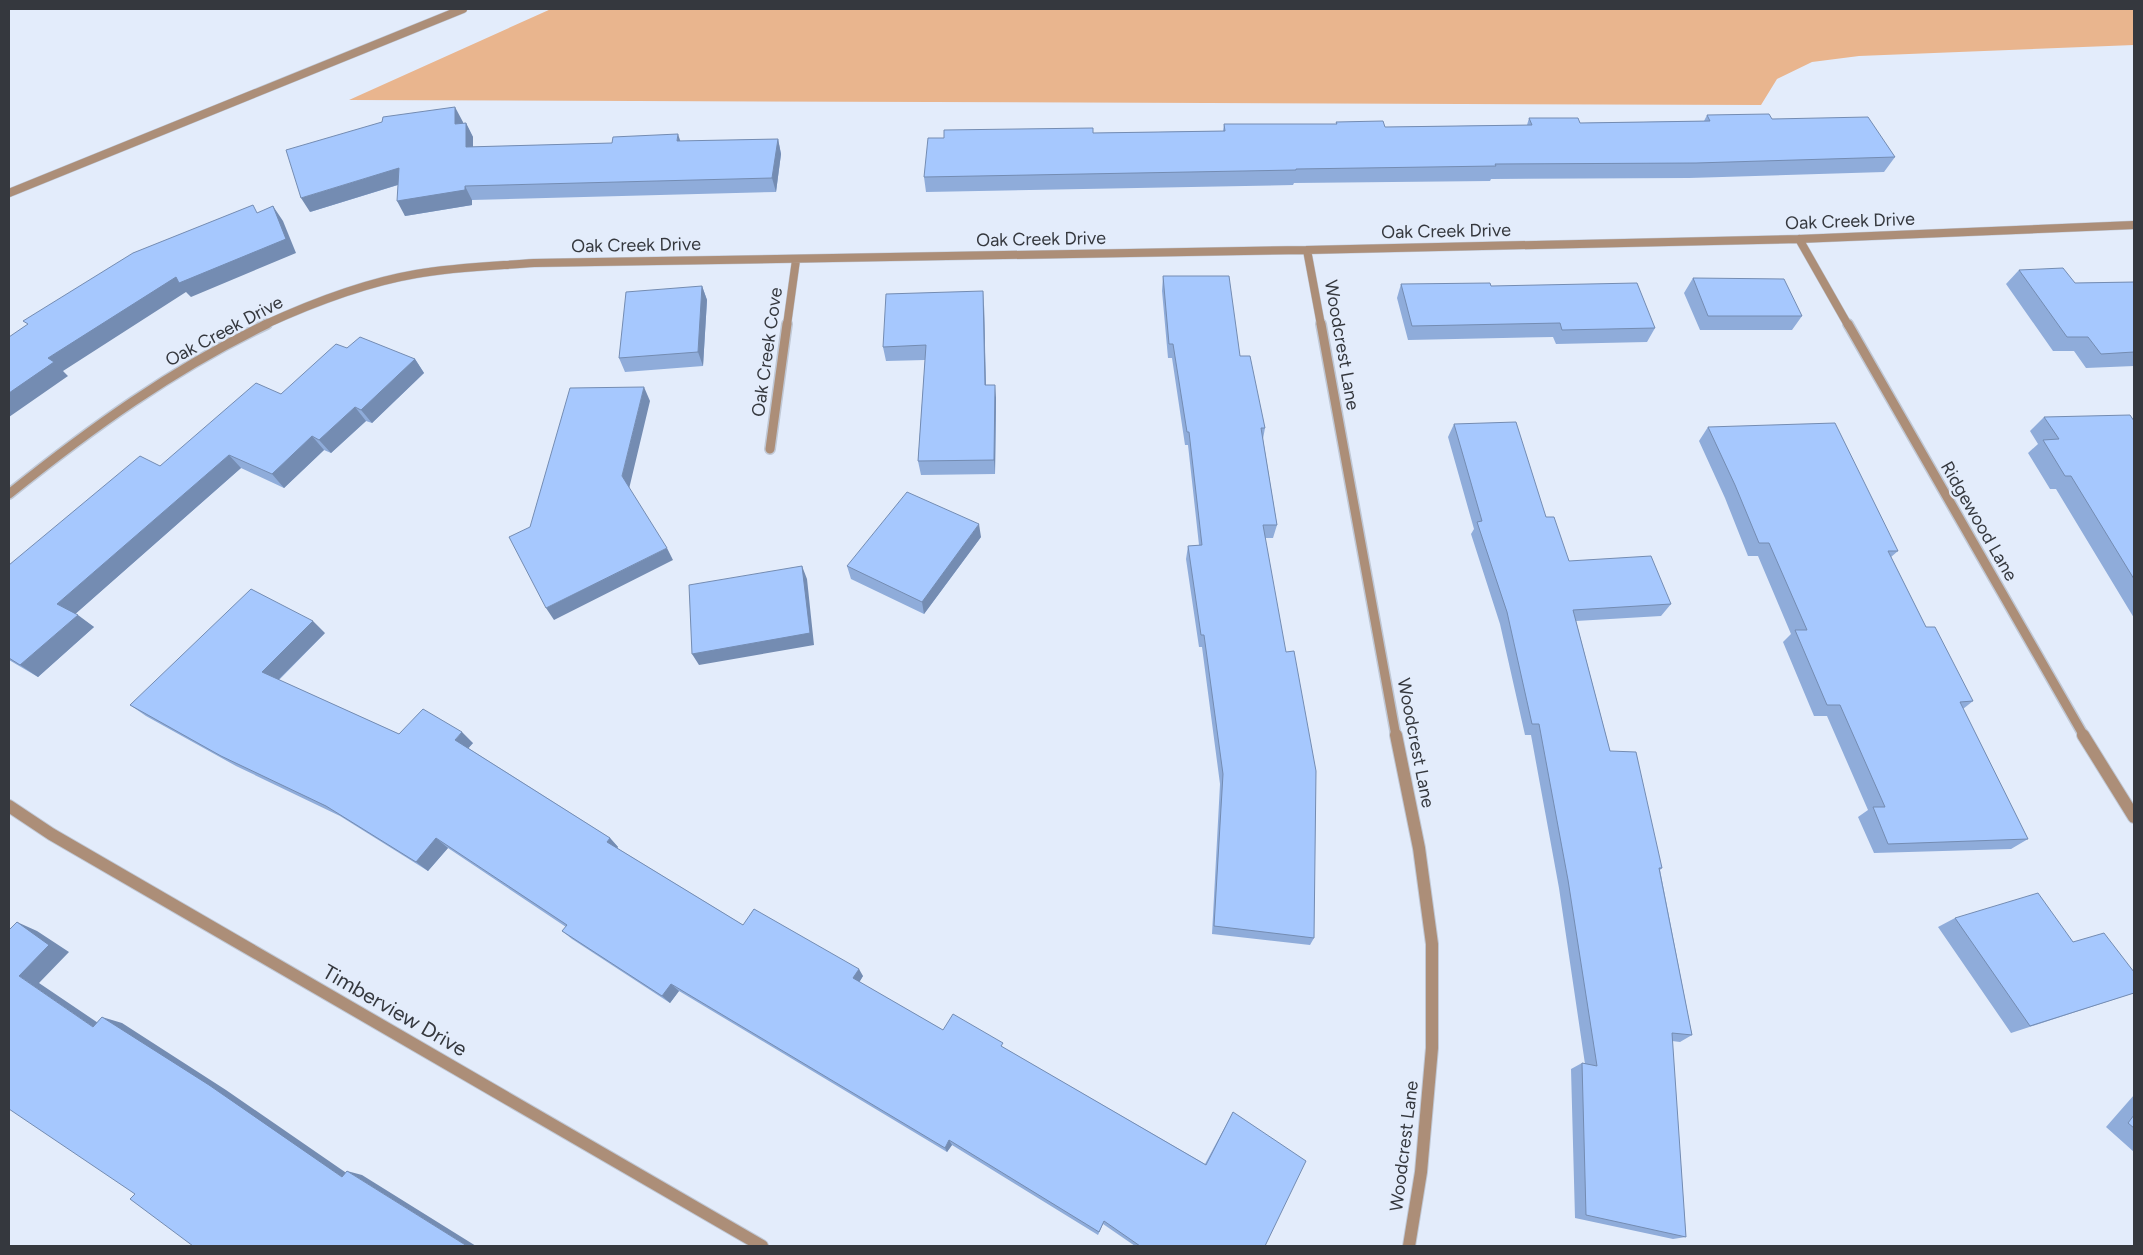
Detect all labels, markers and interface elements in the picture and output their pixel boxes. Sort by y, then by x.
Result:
street label: Oak Creek Drive [1785,208,1915,234]
street label: Oak Creek Drive [1381,219,1511,243]
street label: Oak Creek Drive [976,227,1106,251]
street label: Oak Creek Drive [571,233,701,257]
street label: Woodcrest Lane [1320,278,1364,412]
street label: Oak Creek Cove [747,286,787,418]
street label: Oak Creek Drive [162,291,287,371]
street label: Ridgewood Lane [1936,457,2022,585]
street label: Woodcrest Lane [1393,676,1439,810]
street label: Timberview Drive [318,959,472,1061]
street label: Woodcrest Lane [1385,1079,1423,1213]

